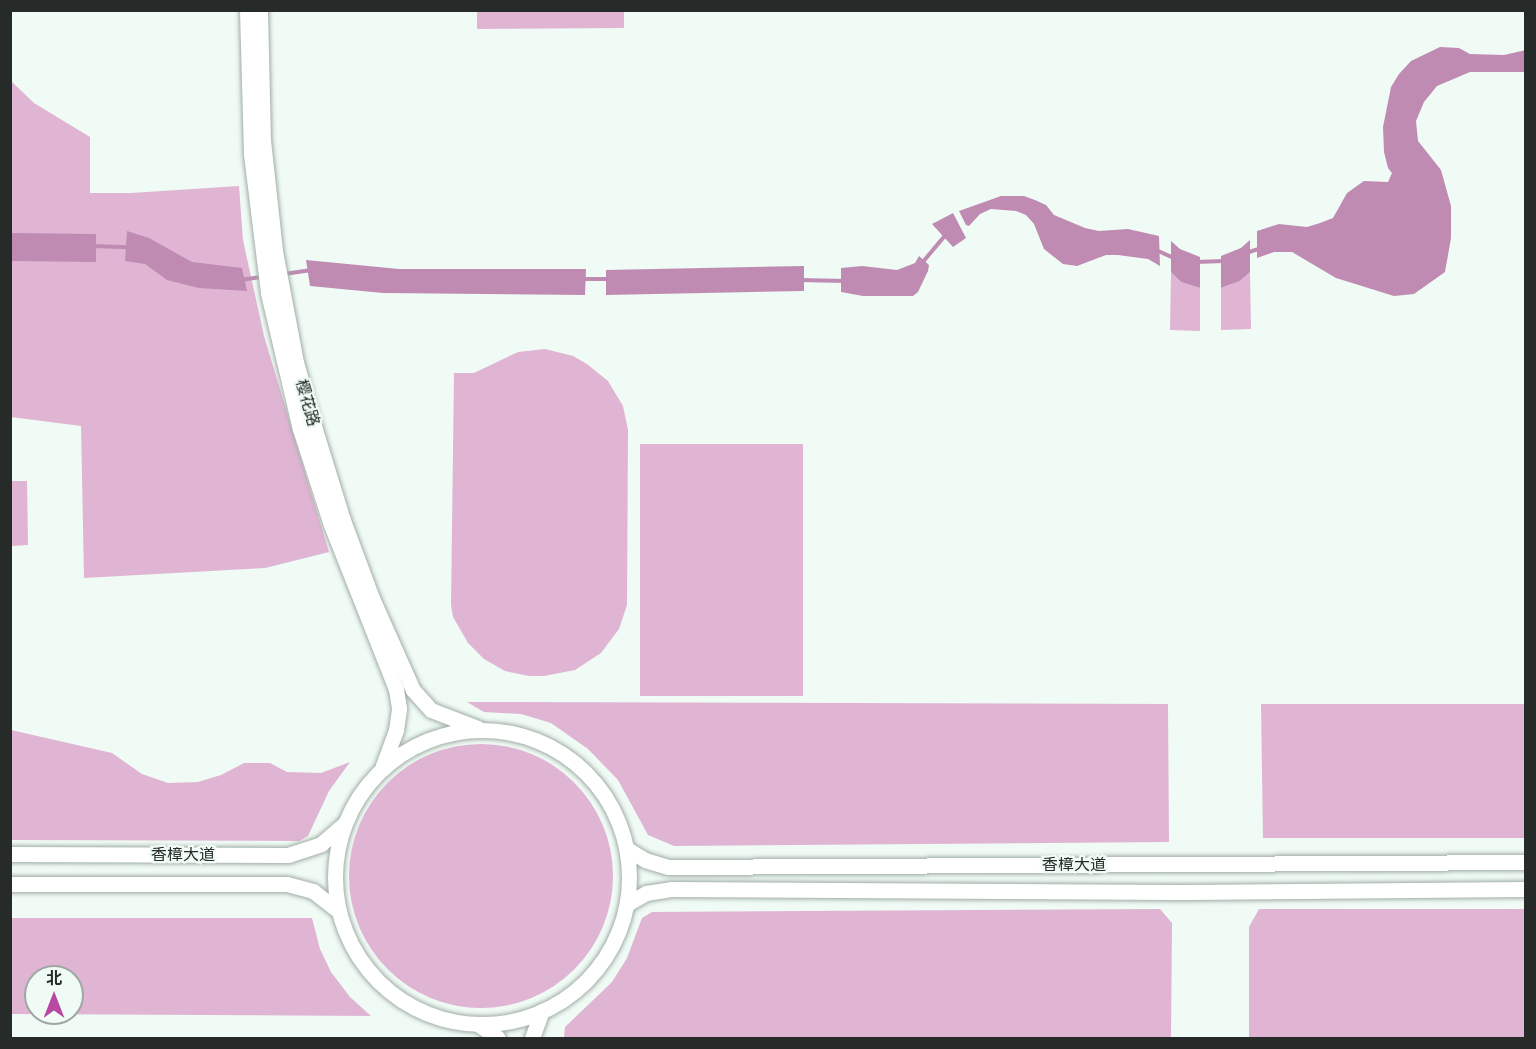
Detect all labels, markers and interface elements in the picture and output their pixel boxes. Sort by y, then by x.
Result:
street label: 樱花路 [291,377,323,429]
street label: 香樟大道 [151,845,215,865]
street label: 香樟大道 [1042,855,1106,875]
north arrow [24,965,84,1025]
text: 北 [46,969,62,988]

